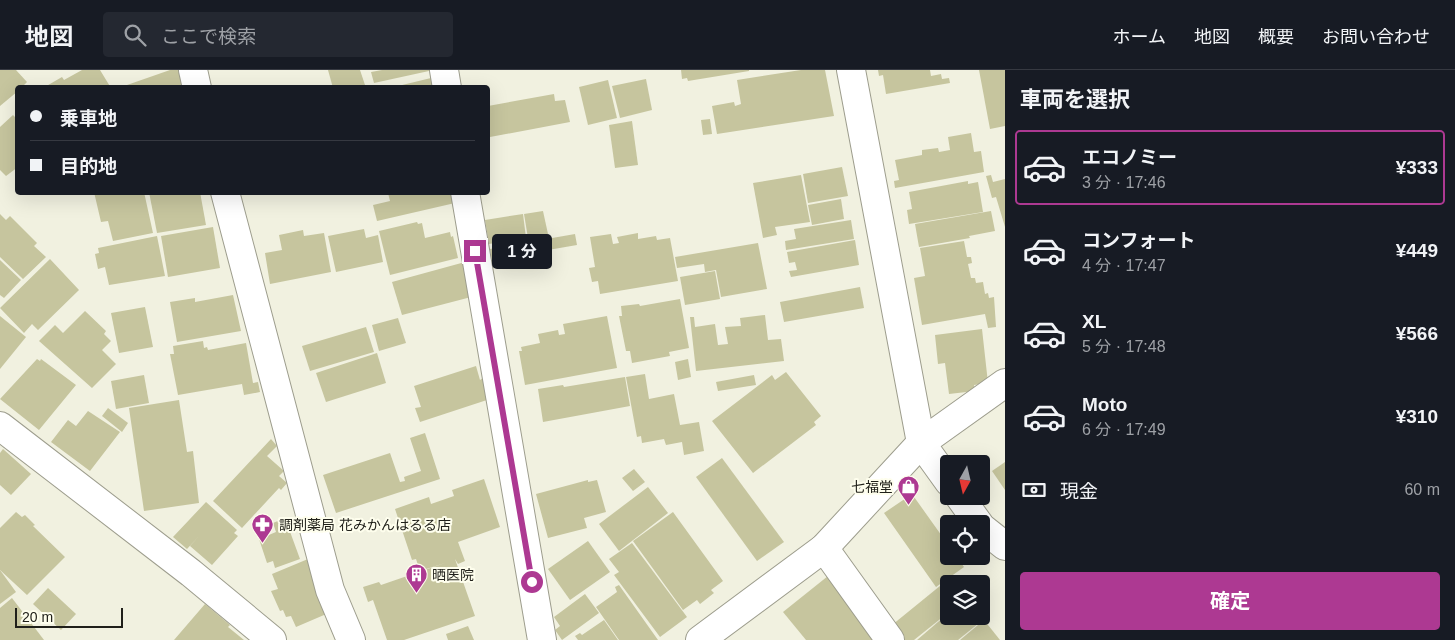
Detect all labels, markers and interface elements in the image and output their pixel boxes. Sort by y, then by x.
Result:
search box [103,12,453,57]
icon: search [121,21,149,49]
text: 地図 [25,23,73,50]
text: ここで検索 [161,26,256,47]
text: ホーム [1113,27,1166,47]
text: 地図 [1194,27,1230,47]
text: 概要 [1258,27,1294,47]
text: お問い合わせ [1322,27,1430,47]
text: 車両を選択 [1020,87,1130,112]
text: 乗車地 [60,108,117,129]
icon: car [1022,145,1067,190]
text: エコノミー [1082,147,1177,168]
text: 目的地 [60,156,117,177]
text: ¥333 [1396,157,1438,178]
text: 3 分 · 17:46 [1082,174,1166,191]
icon: car [1022,228,1067,273]
text: コンフォート [1082,230,1195,251]
callout: 1 分 [492,234,552,268]
route end [464,240,486,262]
text: ¥449 [1396,240,1438,261]
text: 1 分 [507,243,537,260]
text: 4 分 · 17:47 [1082,257,1166,274]
icon: car [1022,311,1067,356]
text: XL [1082,311,1106,332]
text: ¥566 [1396,323,1438,344]
text: 5 分 · 17:48 [1082,338,1166,355]
icon: car [1022,394,1067,439]
text: Moto [1082,394,1127,415]
text: ¥310 [1396,406,1438,427]
text: 6 分 · 17:49 [1082,421,1166,438]
north arrow [940,455,990,505]
map controls [940,455,990,625]
shop icon: 七福堂 [897,475,921,506]
icon: cash [1020,476,1048,504]
place label: 七福堂 [851,479,893,495]
text: 現金 [1060,481,1098,502]
text: 60 m [1404,481,1440,498]
pharmacy icon: 調剤薬局 花みかんはるる店 [251,513,275,544]
button: locate [940,515,990,565]
place label: 調剤薬局 花みかんはるる店 [279,517,451,533]
building icon: 晒医院 [404,563,428,594]
place label: 晒医院 [432,567,474,583]
route start [521,571,543,593]
button: 確定 [1020,572,1440,630]
button: layers [940,575,990,625]
scale bar [15,605,122,628]
text: 20 m [22,609,53,625]

